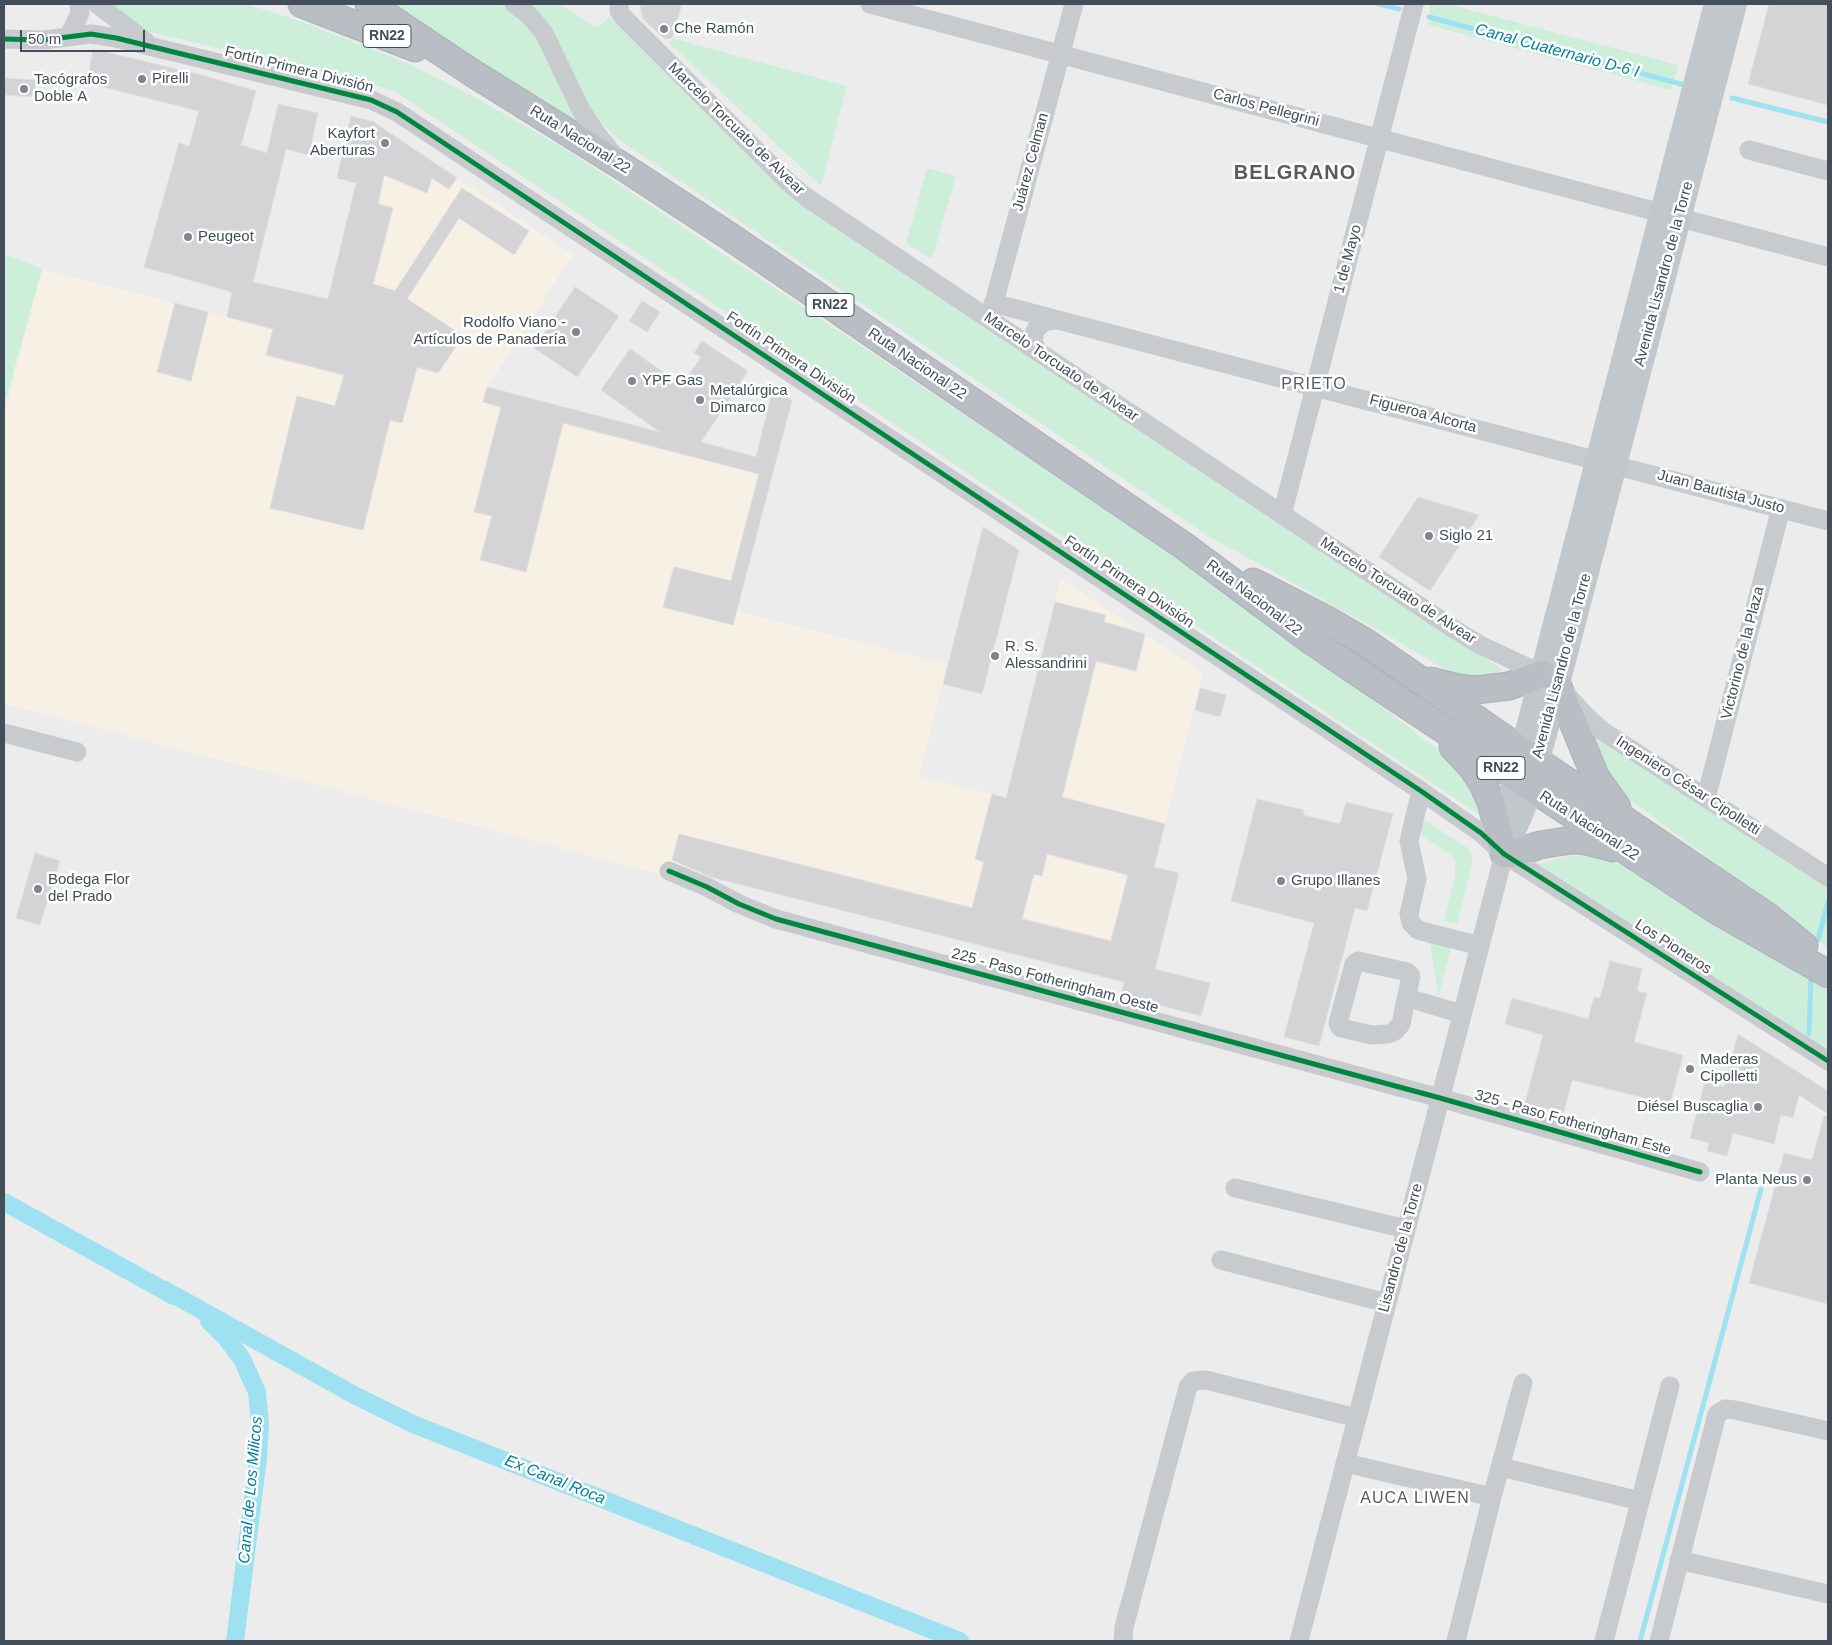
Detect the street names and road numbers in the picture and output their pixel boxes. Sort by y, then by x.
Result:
road number: RN22 [363,24,411,48]
street label: Fortín Primera División [223,43,375,97]
street label: Marcelo Torcuato de Alvear [664,59,808,199]
street label: Carlos Pellegrini [1211,85,1321,131]
street label: Ruta Nacional 22 [526,102,634,178]
street label: Juárez Celman [1009,111,1053,213]
street label: Avenida Lisandro de la Torre [1631,180,1697,368]
street label: 1 de Mayo [1330,223,1366,295]
road number: RN22 [806,294,854,316]
street label: Fortín Primera División [723,308,859,408]
street label: Marcelo Torcuato de Alvear [980,308,1142,426]
street label: Ruta Nacional 22 [864,324,970,404]
street label: Figueroa Alcorta [1368,391,1478,437]
street label: Juan Bautista Justo [1655,466,1787,518]
street label: Fortín Primera División [1061,532,1197,632]
street label: Marcelo Torcuato de Alvear [1317,534,1479,648]
street label: Ruta Nacional 22 [1203,556,1305,640]
street label: Avenida Lisandro de la Torre [1529,572,1595,760]
street label: Victorino de la Plaza [1718,585,1768,721]
street label: Ingeniero César Cipolletti [1612,733,1764,839]
road number: RN22 [1477,756,1525,780]
street label: Ruta Nacional 22 [1536,787,1642,865]
street label: Los Pioneros [1631,916,1715,978]
street label: 225 - Paso Fotheringham Oeste [950,945,1160,1017]
street label: 325 - Paso Fotheringham Este [1473,1086,1673,1160]
street label: Lisandro de la Torre [1375,1182,1427,1314]

